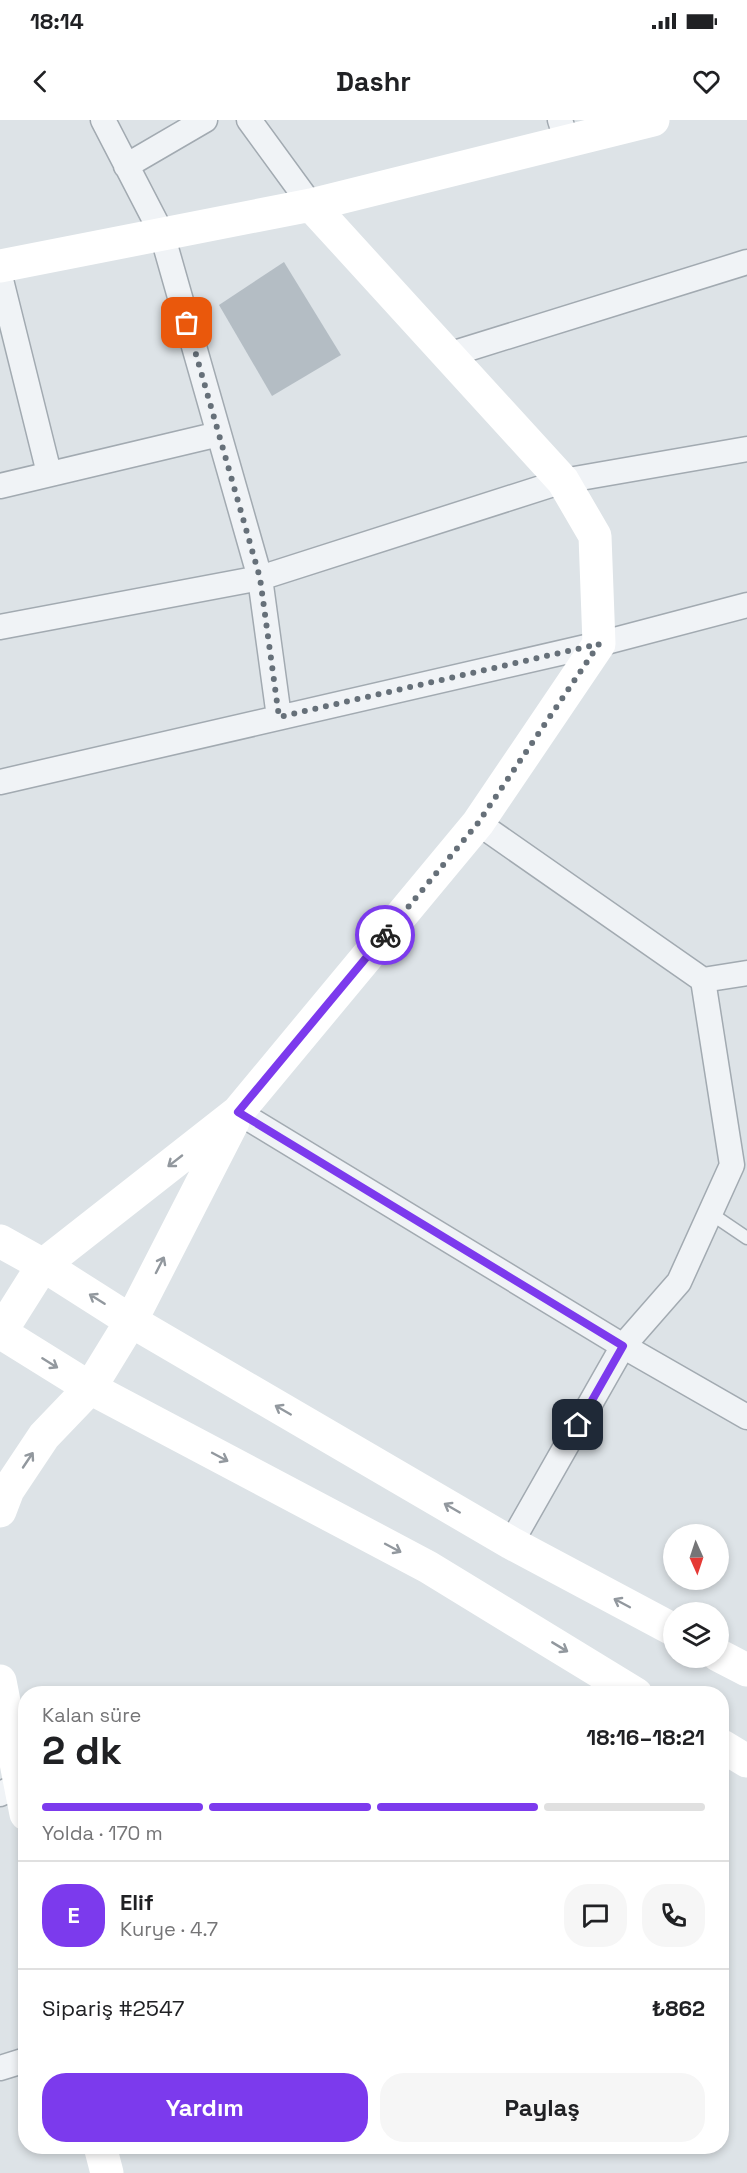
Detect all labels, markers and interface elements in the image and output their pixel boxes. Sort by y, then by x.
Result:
text: 18:14 [30,7,84,35]
text: Dashr [336,64,411,99]
icon: back [24,65,57,98]
icon: heart [690,65,723,98]
pin [161,297,212,348]
icon: bag [170,306,203,339]
courier [355,905,415,965]
icon: bike [369,919,402,952]
one-way arrow [167,1155,183,1168]
one-way arrow [154,1257,166,1274]
one-way arrow [89,1293,106,1305]
one-way arrow [41,1357,58,1369]
pin [552,1399,603,1450]
one-way arrow [275,1403,292,1415]
icon: home [561,1408,594,1441]
one-way arrow [211,1452,229,1463]
one-way arrow [22,1453,34,1469]
one-way arrow [444,1502,461,1514]
north arrow [663,1524,729,1590]
map controls [663,1524,729,1668]
one-way arrow [384,1542,401,1554]
one-way arrow [614,1597,631,1609]
button: layers [663,1602,729,1668]
one-way arrow [551,1642,568,1654]
text: Kalan süre [42,1702,141,1728]
text: 18:16–18:21 [586,1723,705,1751]
text: 2 dk [42,1726,122,1775]
text: Yolda · 170 m [42,1820,163,1846]
button: chat [564,1884,627,1947]
button: phone [642,1884,705,1947]
text: Elif [120,1888,153,1916]
text: E [67,1901,80,1929]
text: Kurye · 4.7 [120,1916,218,1942]
text: Sipariş #2547 [42,1994,184,2022]
text: ₺862 [652,1994,705,2022]
button: Yardım [42,2073,368,2142]
button: Paylaş [380,2073,705,2142]

